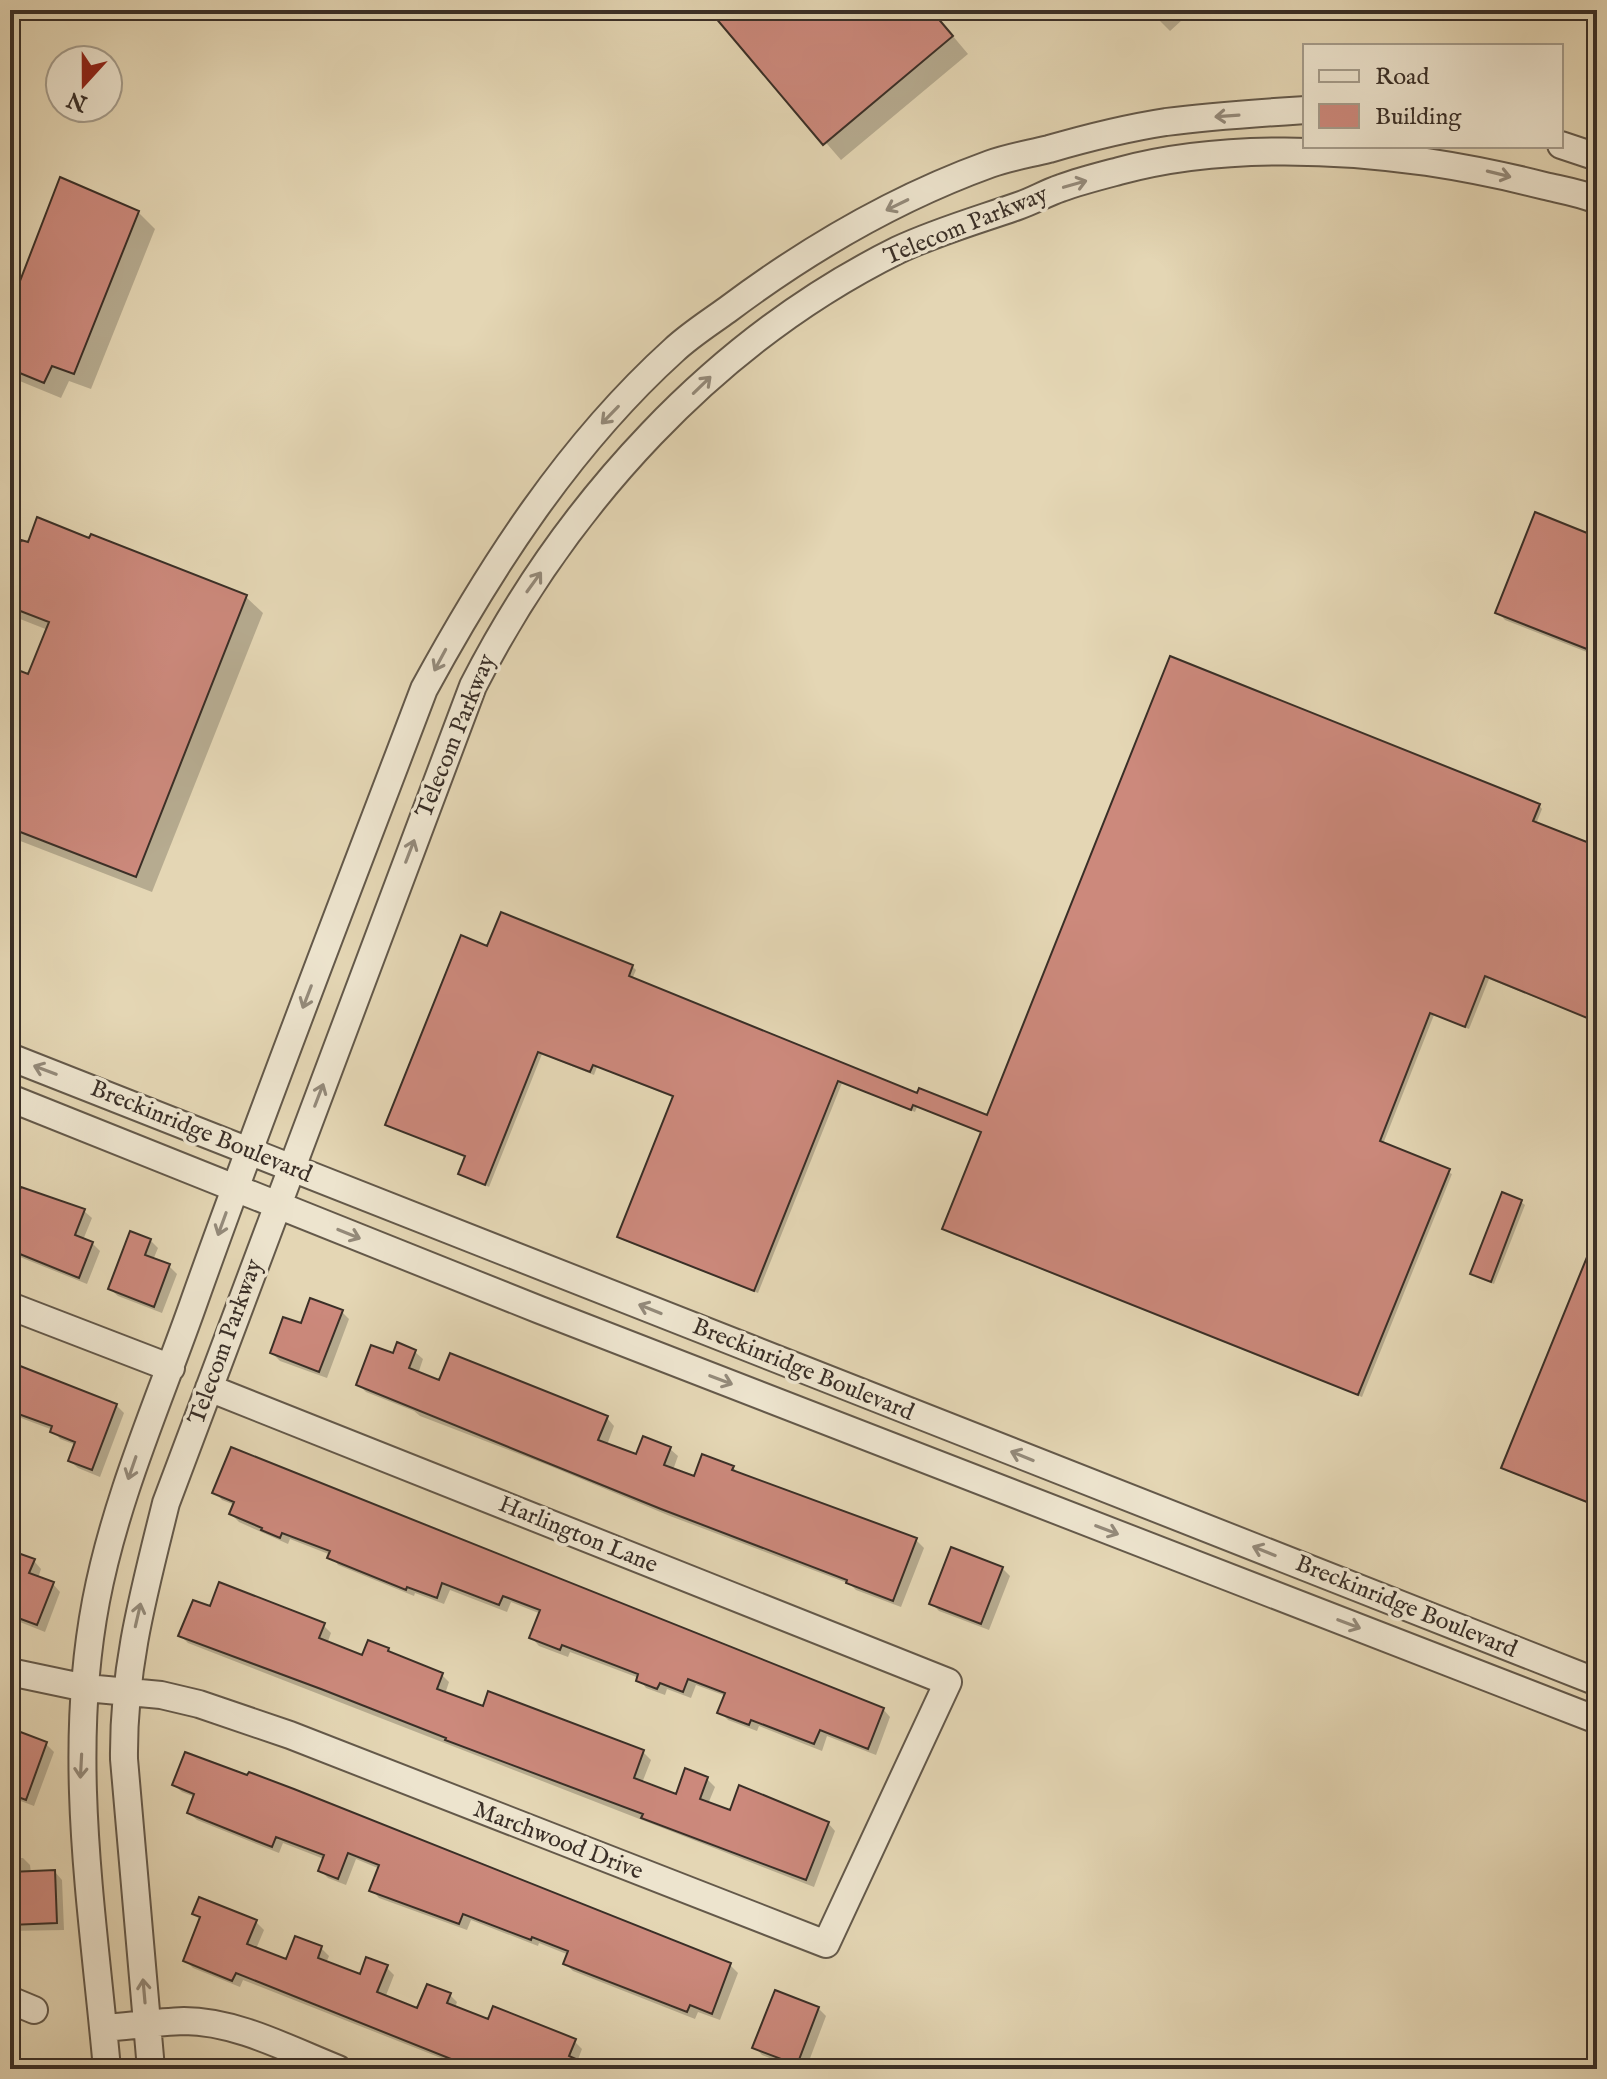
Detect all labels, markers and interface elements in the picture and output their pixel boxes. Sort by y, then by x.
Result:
north arrow [44,44,124,124]
legend [1303,44,1563,148]
text: Road [1375,62,1429,93]
text: N [64,84,92,118]
text: Building [1375,102,1462,133]
one-way arrow [1214,109,1241,124]
one-way arrow [1486,168,1511,183]
one-way arrow [1062,176,1088,191]
street label: Telecom Parkway [879,179,1053,273]
one-way arrow [885,198,909,213]
one-way arrow [692,376,711,395]
one-way arrow [601,405,620,425]
one-way arrow [526,572,542,594]
one-way arrow [432,648,447,672]
street label: Telecom Parkway [409,649,503,823]
one-way arrow [404,839,418,864]
one-way arrow [299,984,313,1009]
one-way arrow [33,1062,58,1077]
street label: Breckinridge Boulevard [86,1073,317,1191]
one-way arrow [312,1083,327,1108]
one-way arrow [214,1211,228,1236]
one-way arrow [336,1227,361,1242]
street label: Telecom Parkway [182,1255,270,1429]
one-way arrow [638,1301,663,1315]
street label: Breckinridge Boulevard [688,1311,919,1429]
one-way arrow [708,1374,733,1388]
one-way arrow [1010,1448,1035,1462]
one-way arrow [124,1455,139,1480]
street label: Harlington Lane [494,1489,662,1581]
one-way arrow [1094,1524,1119,1538]
one-way arrow [1252,1543,1277,1557]
street label: Breckinridge Boulevard [1291,1548,1522,1666]
one-way arrow [131,1602,146,1628]
one-way arrow [1336,1618,1361,1632]
one-way arrow [74,1752,89,1779]
street label: Marchwood Drive [468,1794,648,1888]
one-way arrow [136,1978,151,2005]

